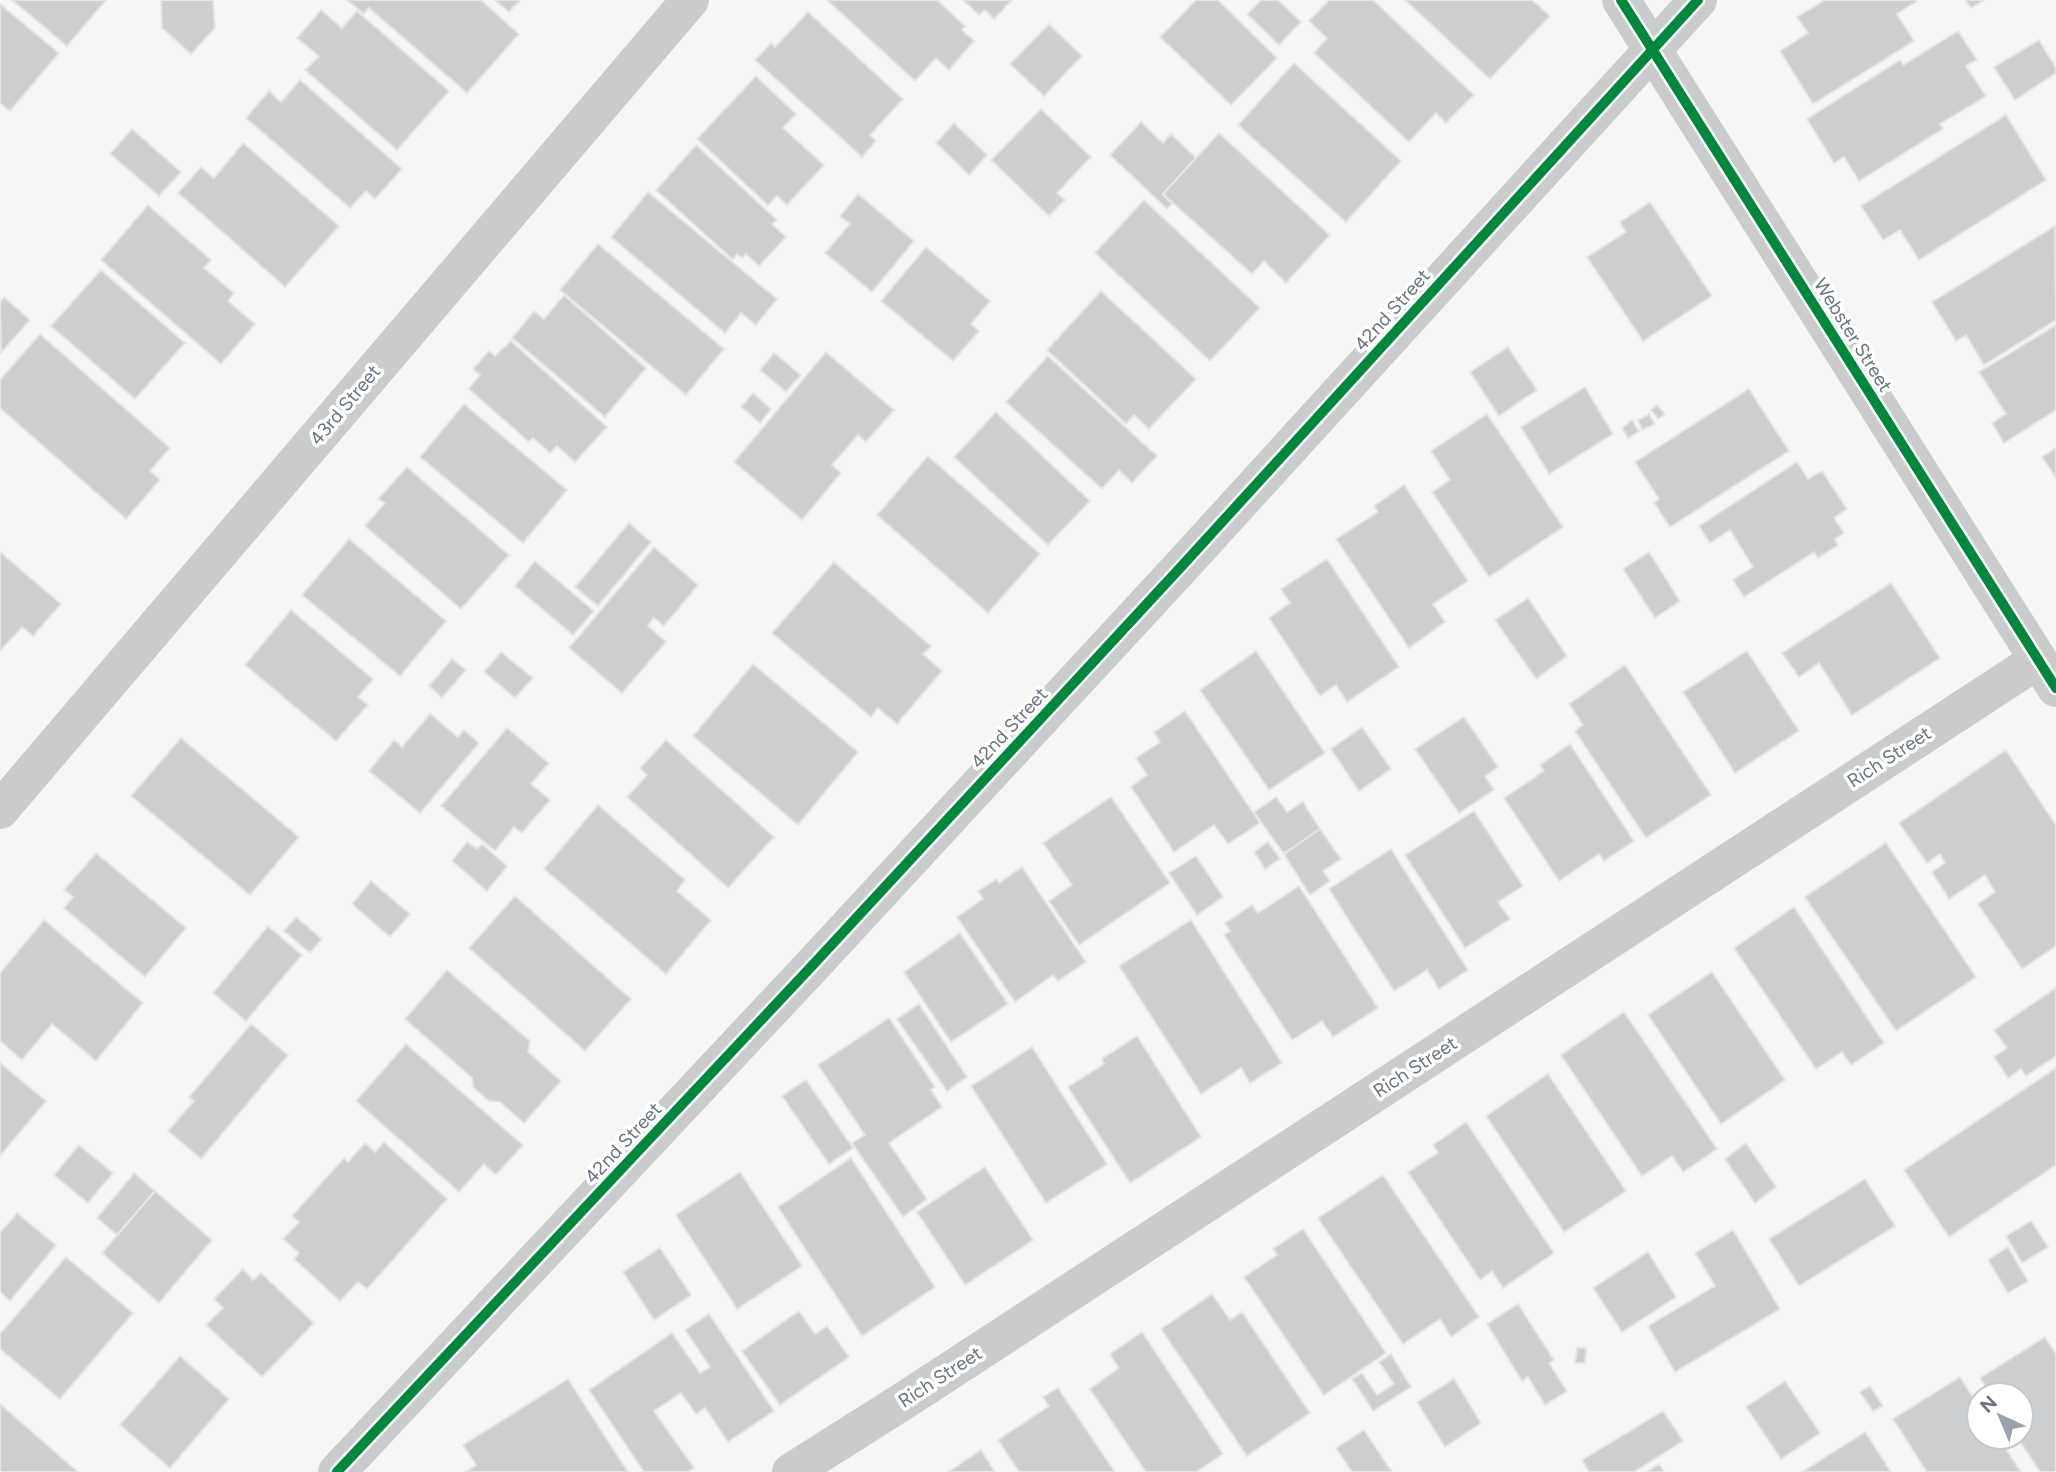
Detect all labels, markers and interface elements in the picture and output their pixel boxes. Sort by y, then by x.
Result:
street label: 42nd Street [1349,264,1435,356]
street label: Webster Street [1809,274,1897,396]
street label: 43rd Street [305,360,385,450]
street label: 42nd Street [966,683,1052,773]
street label: Rich Street [1843,721,1935,793]
street label: Rich Street [1369,1031,1461,1103]
street label: 42nd Street [580,1098,666,1188]
street label: Rich Street [894,1341,986,1413]
north arrow [1965,1381,2035,1451]
text: N [1975,1391,2002,1418]

